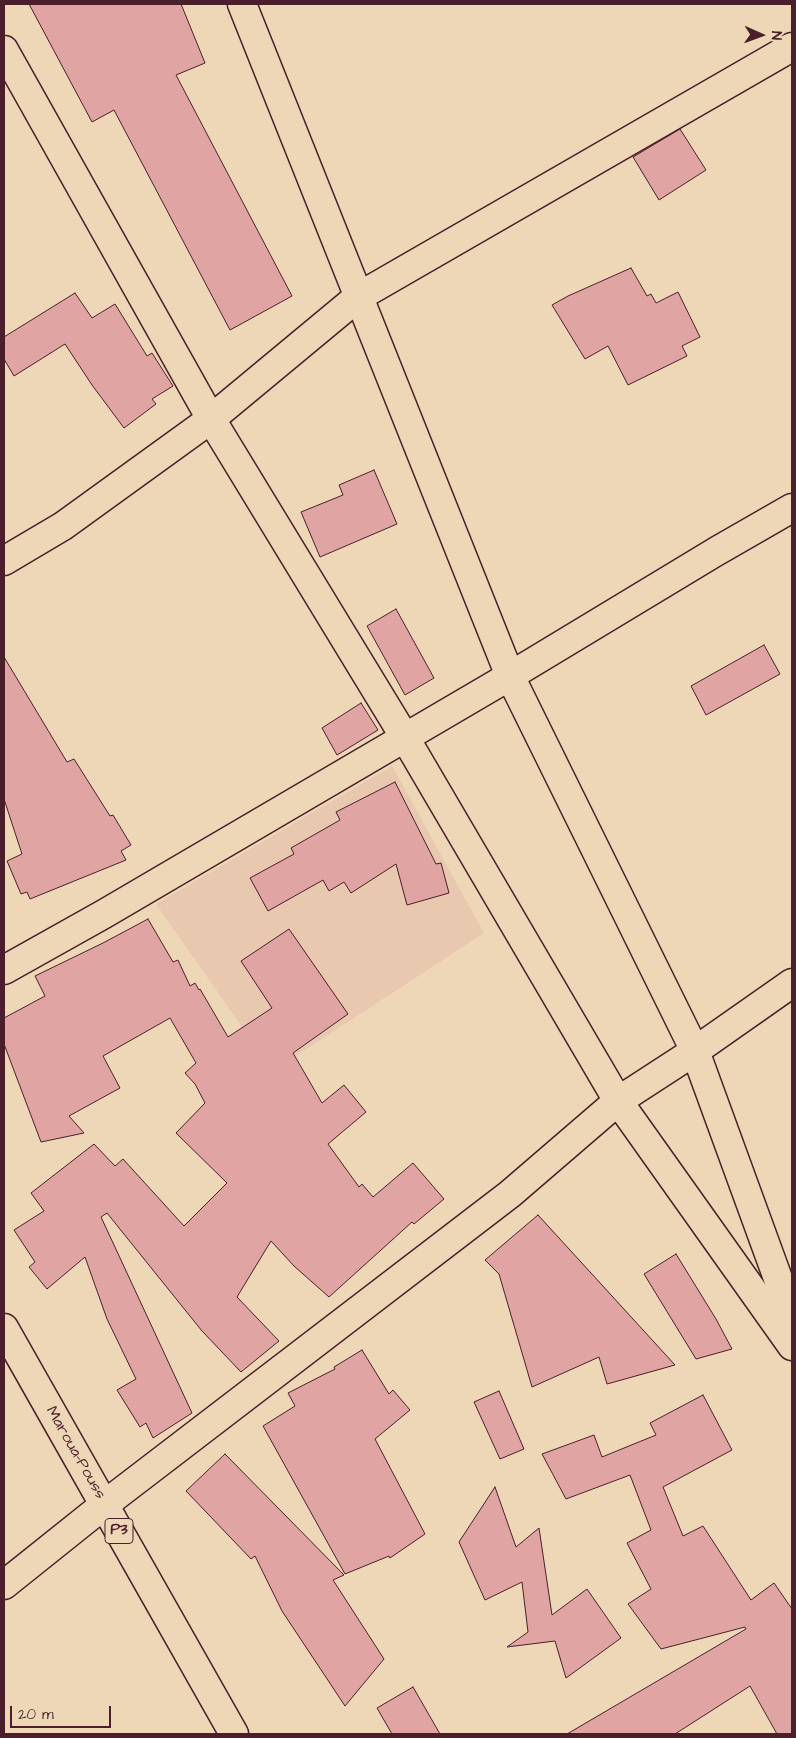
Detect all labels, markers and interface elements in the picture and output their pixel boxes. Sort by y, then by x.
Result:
north arrow [736,10,786,60]
text: N [766,31,786,40]
street label: Maroua-Pouss [41,1403,109,1503]
road number: P3 [105,1518,133,1544]
scale bar [12,1696,114,1728]
text: 20 m [18,1704,54,1725]

